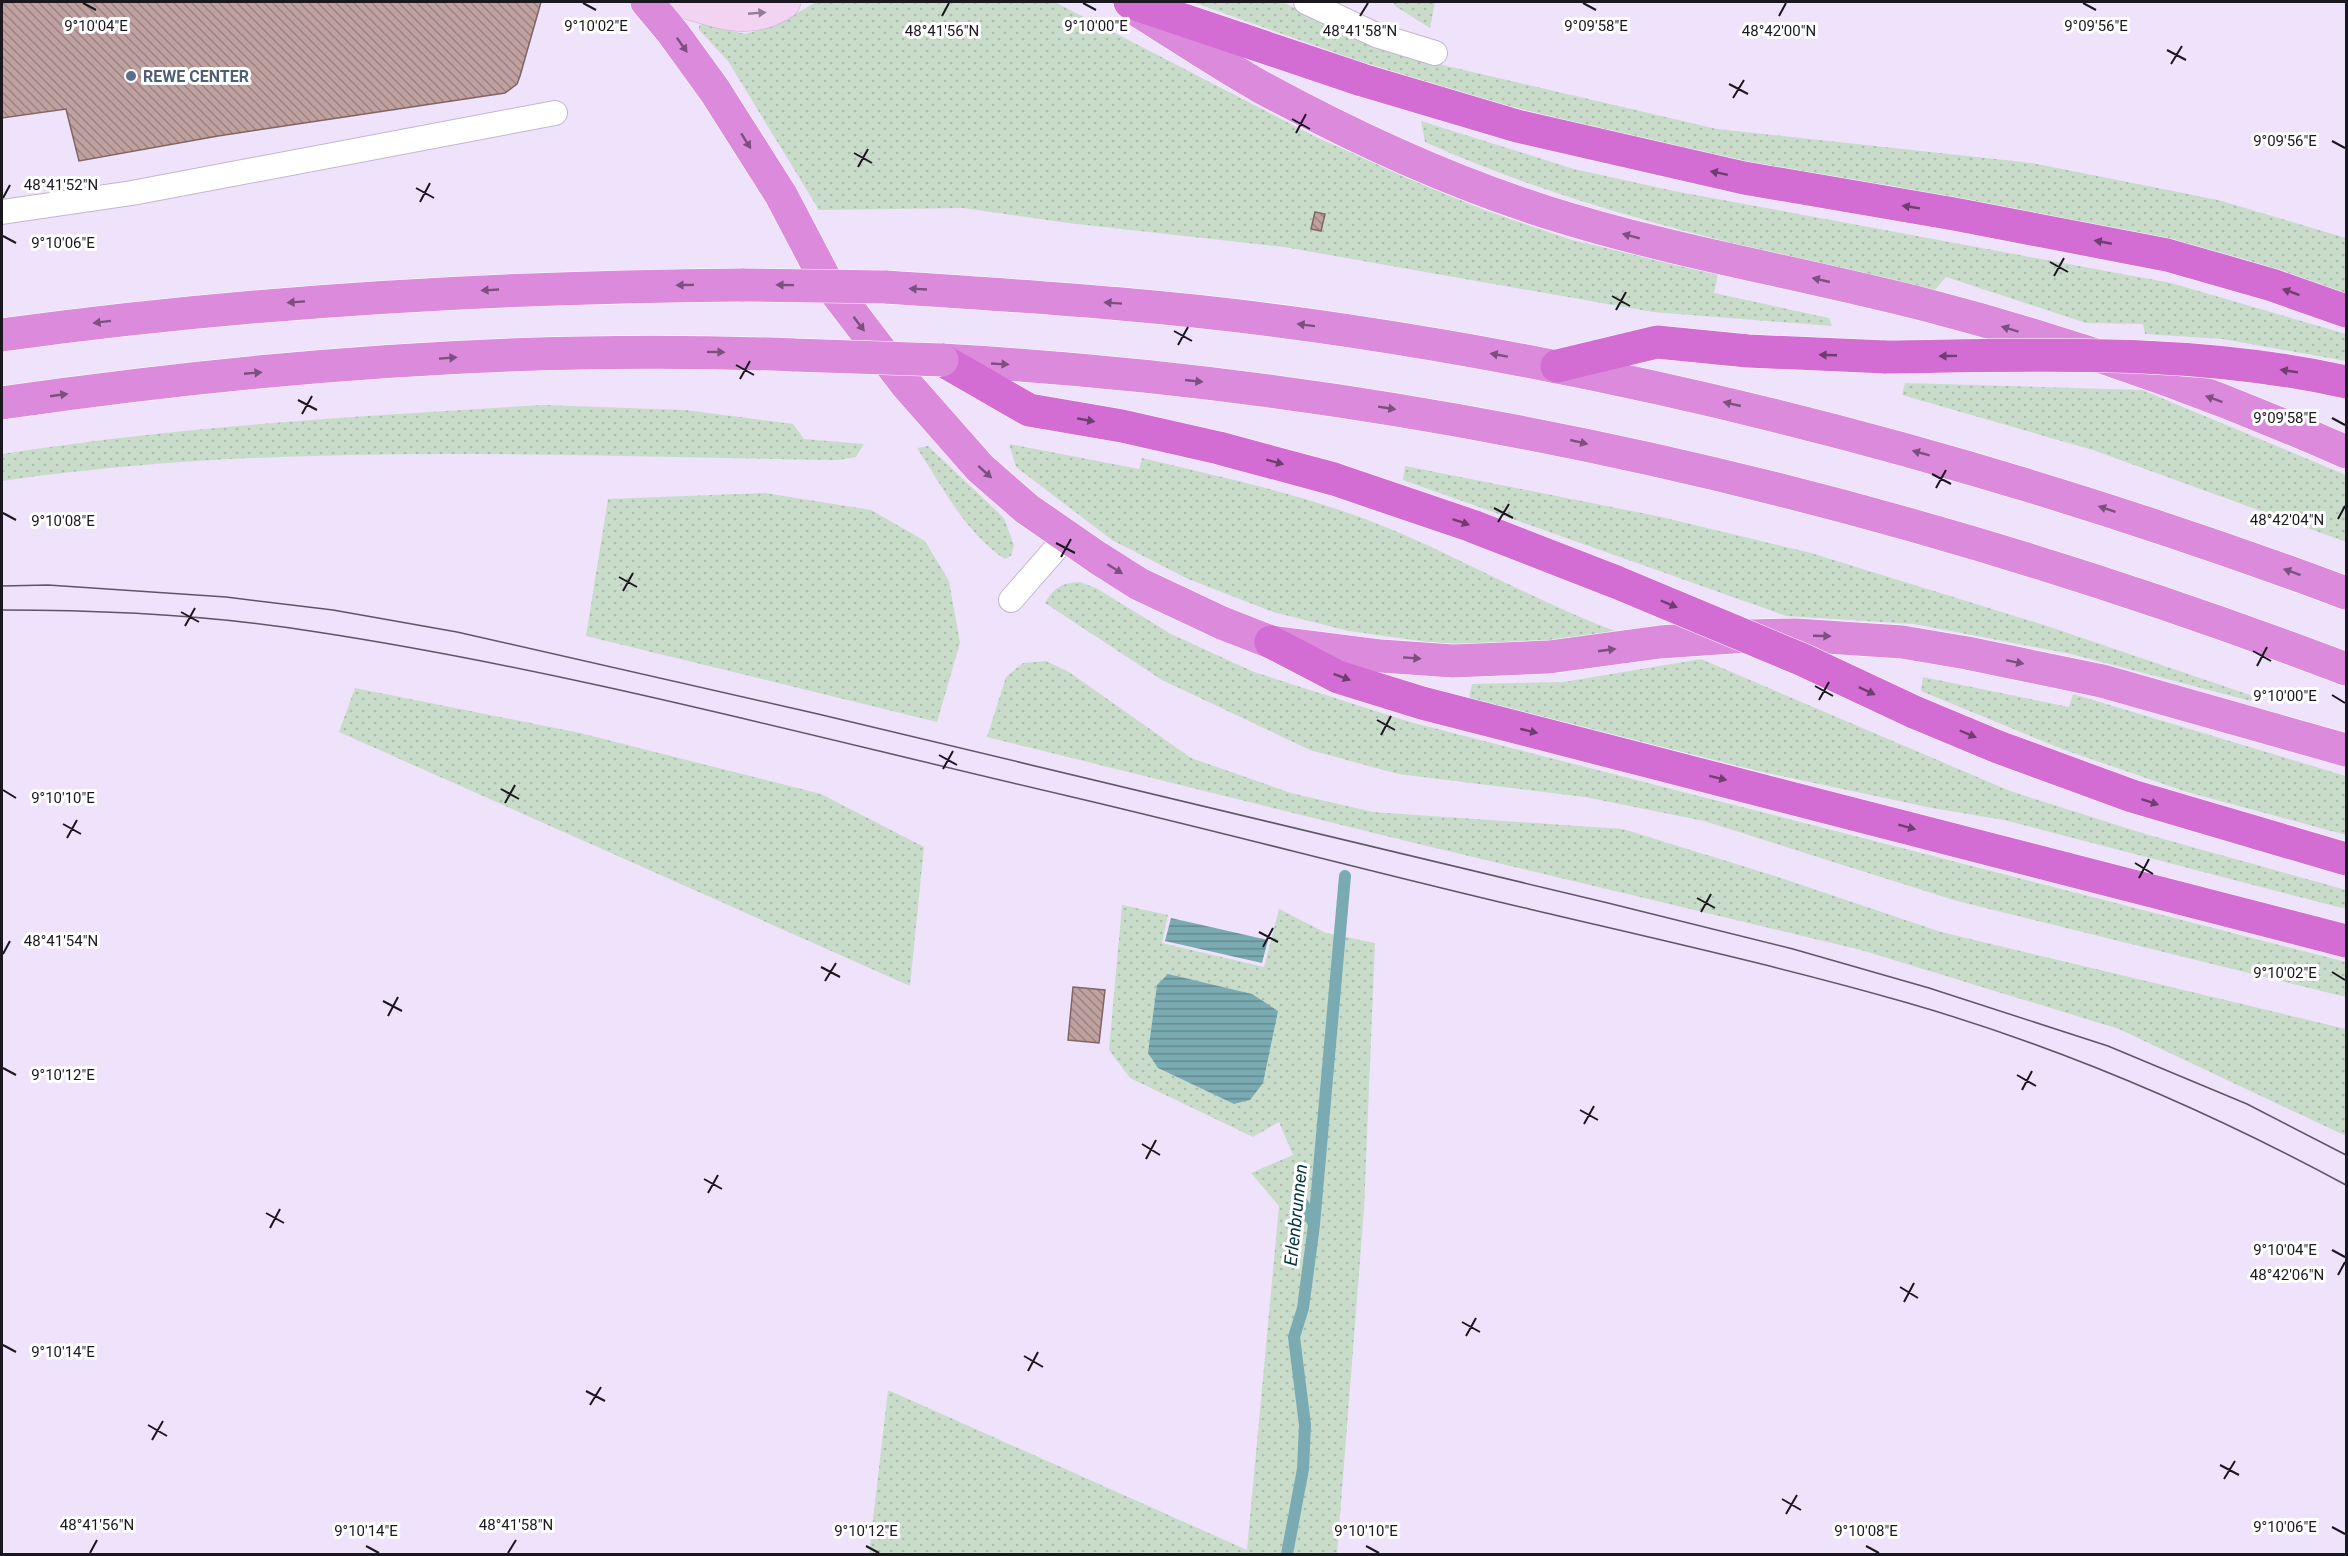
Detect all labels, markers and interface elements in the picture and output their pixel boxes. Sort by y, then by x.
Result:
one-way arrow [748,8,767,18]
text: 9°10'04"E [64,17,128,35]
text: 9°10'02"E [564,17,628,35]
text: 9°10'00"E [1064,17,1128,35]
text: 9°09'58"E [1564,17,1628,35]
text: 9°09'56"E [2064,17,2128,35]
text: 48°41'56"N [905,22,979,40]
text: 48°41'58"N [1323,22,1397,40]
text: 48°42'00"N [1742,22,1816,40]
one-way arrow [676,37,688,53]
place label: REWE CENTER [143,67,249,86]
marker: REWE CENTER [124,69,138,83]
one-way arrow [740,132,751,149]
text: 9°09'56"E [2253,132,2317,150]
one-way arrow [1709,168,1728,177]
text: 48°41'52"N [24,176,98,194]
one-way arrow [1902,202,1921,211]
one-way arrow [1622,230,1640,240]
text: 9°10'06"E [31,234,95,252]
one-way arrow [2093,237,2112,246]
one-way arrow [1811,275,1830,284]
one-way arrow [676,280,695,290]
one-way arrow [776,280,795,290]
one-way arrow [481,285,500,294]
one-way arrow [909,285,928,294]
one-way arrow [2282,286,2300,296]
one-way arrow [286,297,305,307]
one-way arrow [1103,298,1122,307]
one-way arrow [853,316,865,331]
one-way arrow [92,317,111,327]
one-way arrow [1297,320,1316,329]
one-way arrow [2001,324,2019,333]
one-way arrow [706,347,725,357]
one-way arrow [1489,350,1508,359]
one-way arrow [1818,351,1837,360]
one-way arrow [1939,352,1958,361]
one-way arrow [438,353,457,363]
one-way arrow [990,359,1009,368]
one-way arrow [2279,366,2298,375]
one-way arrow [244,368,263,378]
one-way arrow [1185,376,1204,386]
one-way arrow [50,390,69,399]
one-way arrow [2205,393,2223,403]
one-way arrow [1722,399,1741,408]
one-way arrow [1378,404,1397,413]
text: 9°09'58"E [2253,409,2317,427]
one-way arrow [1077,416,1096,425]
one-way arrow [1570,438,1588,448]
one-way arrow [1911,447,1930,457]
one-way arrow [1266,458,1285,468]
one-way arrow [978,465,993,479]
one-way arrow [2098,504,2116,513]
text: 48°42'04"N [2250,511,2324,529]
text: 9°10'08"E [31,512,95,530]
one-way arrow [1452,517,1470,527]
one-way arrow [1107,563,1123,574]
one-way arrow [2282,567,2300,577]
one-way arrow [1661,600,1678,609]
one-way arrow [1813,631,1832,640]
one-way arrow [1597,646,1616,655]
one-way arrow [1403,653,1422,663]
one-way arrow [2006,658,2024,668]
one-way arrow [1333,673,1351,682]
one-way arrow [1859,686,1876,695]
text: 9°10'00"E [2253,687,2317,705]
one-way arrow [1521,727,1539,736]
one-way arrow [1959,729,1977,739]
one-way arrow [1709,774,1728,784]
text: 9°10'10"E [31,789,95,807]
one-way arrow [2141,798,2159,807]
one-way arrow [1898,823,1916,832]
text: 48°41'54"N [24,932,98,950]
text: 9°10'02"E [2253,964,2317,982]
text: 9°10'12"E [31,1066,95,1084]
water label: Erlenbrunnen [1280,1163,1311,1267]
text: 9°10'04"E [2253,1241,2317,1259]
text: 48°42'06"N [2250,1266,2324,1284]
text: 9°10'14"E [31,1343,95,1361]
text: 48°41'56"N [60,1516,134,1534]
text: 48°41'58"N [479,1516,553,1534]
text: 9°10'06"E [2253,1518,2317,1536]
text: 9°10'14"E [334,1522,398,1540]
text: 9°10'12"E [834,1522,898,1540]
text: 9°10'10"E [1334,1522,1398,1540]
text: 9°10'08"E [1834,1522,1898,1540]

